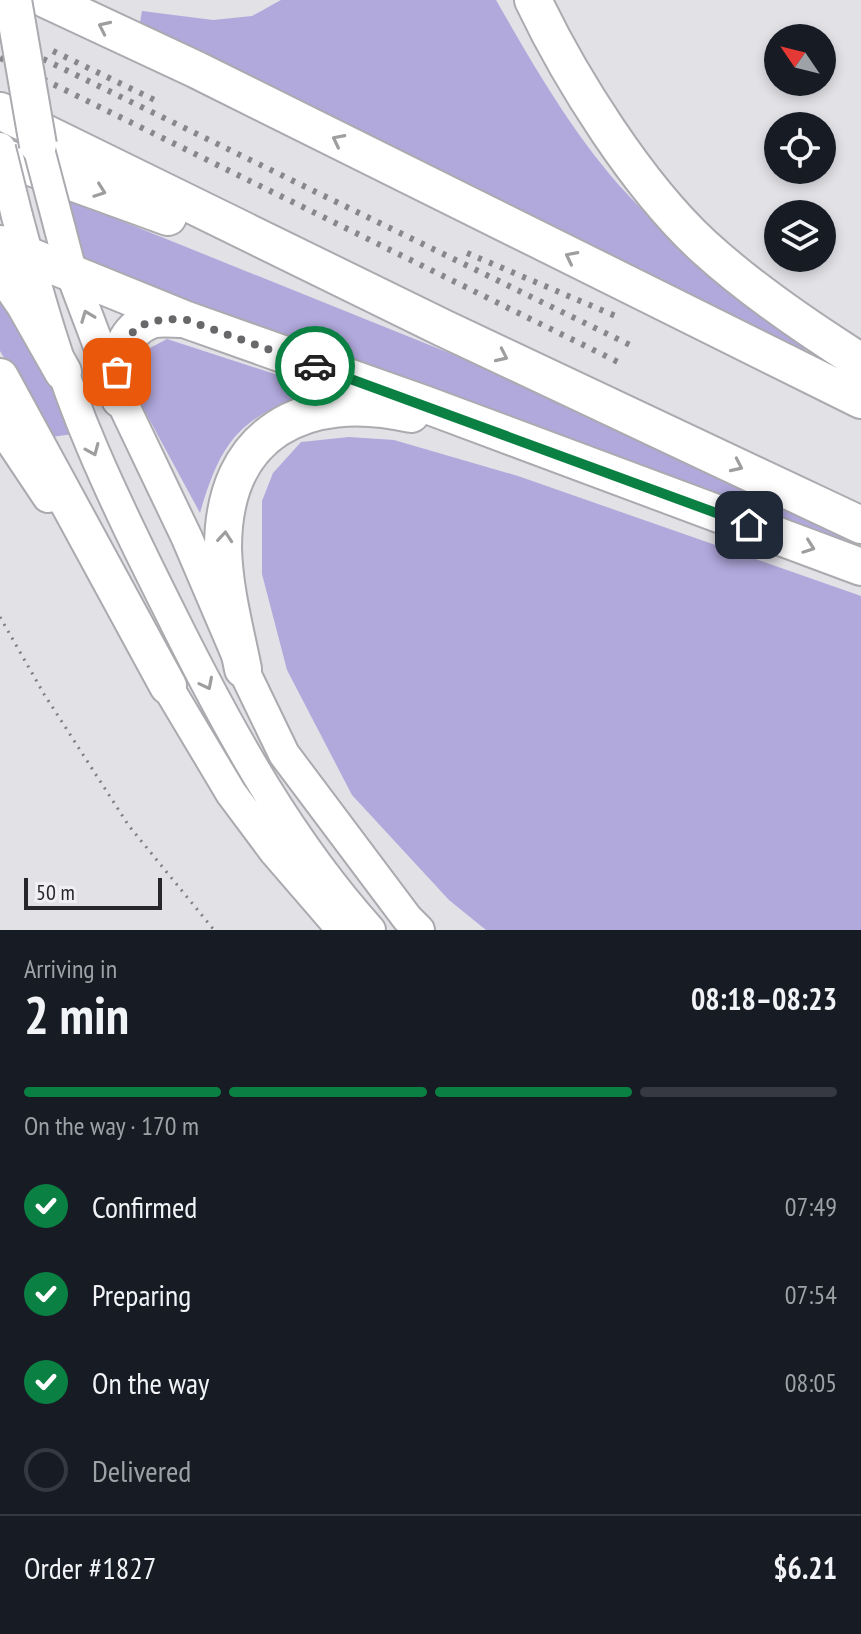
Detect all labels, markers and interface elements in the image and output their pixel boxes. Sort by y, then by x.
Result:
one-way arrow [98,21,113,37]
north arrow [764,24,836,96]
map controls [764,24,836,272]
button: locate [764,112,836,184]
one-way arrow [332,135,347,150]
one-way arrow [92,182,106,198]
button: layers [764,200,836,272]
one-way arrow [564,251,579,267]
one-way arrow [80,310,97,324]
courier [275,326,355,406]
pin [83,338,151,406]
icon: car [293,344,337,388]
one-way arrow [493,346,508,362]
icon: bag [95,350,139,394]
one-way arrow [84,442,100,456]
one-way arrow [728,457,743,473]
pin [715,491,783,559]
icon: home [727,503,771,547]
one-way arrow [216,530,233,543]
one-way arrow [801,537,815,554]
one-way arrow [197,675,212,690]
scale bar [24,874,162,910]
text: 50 m [36,878,75,906]
text: Arriving in [24,952,117,985]
text: 08:18–08:23 [691,979,837,1018]
text: 2 min [24,981,129,1048]
text: On the way · 170 m [24,1109,199,1142]
icon: check [24,1184,68,1228]
text: Confirmed [92,1187,197,1226]
text: 07:49 [785,1190,837,1223]
icon: check [24,1272,68,1316]
text: Preparing [92,1275,191,1314]
text: 07:54 [785,1278,837,1311]
icon: check [24,1360,68,1404]
text: On the way [92,1363,209,1402]
text: 08:05 [785,1366,837,1399]
text: Delivered [92,1451,191,1490]
text: Order #1827 [24,1548,156,1587]
text: $6.21 [773,1548,837,1587]

